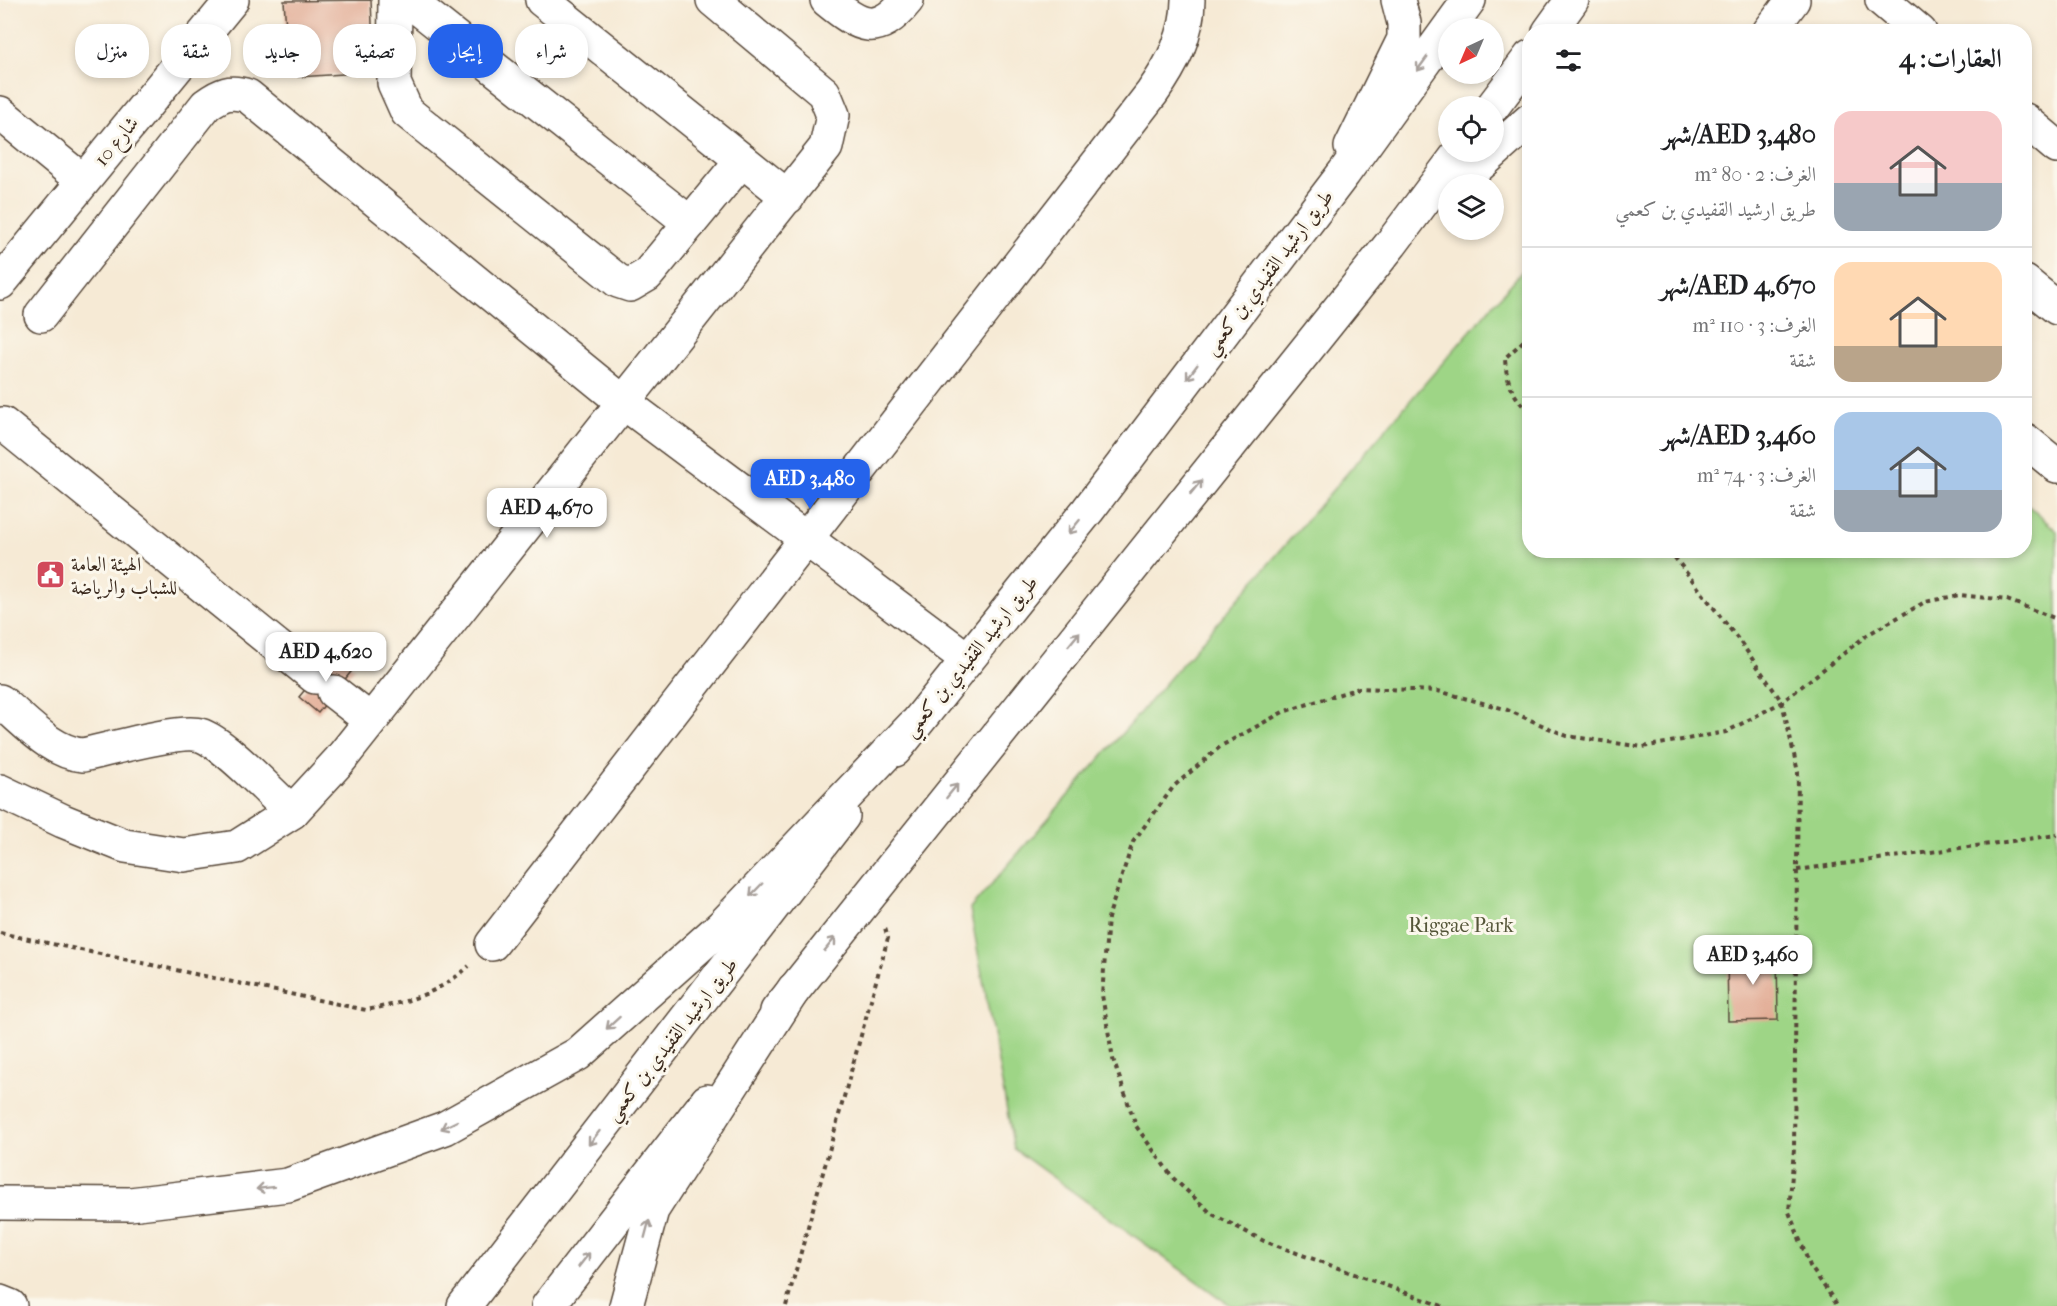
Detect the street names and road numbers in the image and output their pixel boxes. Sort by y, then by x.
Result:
street label: شارع 10 [89,112,148,175]
street label: طريق ارشيد القفيدي بن كعمي [1199,185,1344,364]
street label: طريق ارشيد القفيدي بن كعمي [898,571,1048,746]
street label: طريق ارشيد القفيدي بن كعمي [601,953,748,1130]

